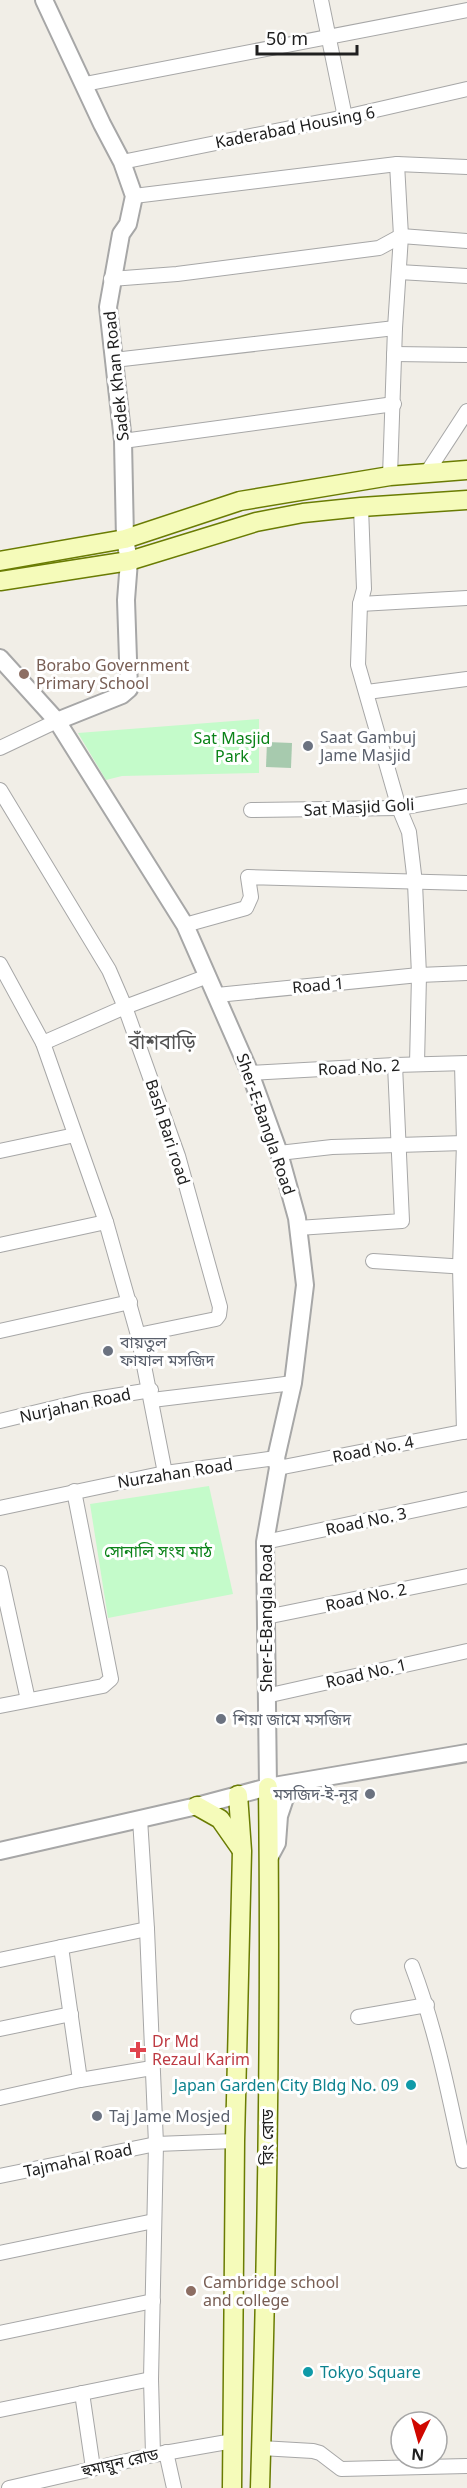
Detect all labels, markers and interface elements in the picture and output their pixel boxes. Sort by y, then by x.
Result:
scale bar [257,18,358,56]
text: 50 m [266,26,308,50]
street label: Kaderabad Housing 6 [213,101,377,153]
street label: Sadek Khan Road [98,310,134,442]
place label: Borabo Government Primary School [36,654,190,694]
marker: Borabo Government Primary School [17,667,31,681]
place label: Saat Gambuj Jame Masjid [318,726,416,766]
park label: Sat Masjid Park [194,727,270,767]
marker: Saat Gambuj Jame Masjid [301,739,315,753]
street label: Sat Masjid Goli [303,793,415,821]
street label: Road 1 [291,972,345,998]
district label: বাঁশবাড়ি [127,1028,197,1055]
street label: Sher-E-Bangla Road [231,1050,301,1198]
street label: Road No. 2 [317,1054,401,1080]
street label: Bash Bari road [141,1076,195,1188]
place label: বায়তুল ফাযাল মসজিদ [119,1331,216,1371]
marker: বায়তুল ফাযাল মসজিদ [101,1344,115,1358]
street label: Nurjahan Road [17,1382,133,1428]
street label: Road No. 4 [331,1430,415,1468]
street label: Nurzahan Road [116,1453,234,1493]
street label: Road No. 3 [324,1502,408,1540]
park label: সোনালি সংঘ মাঠ [104,1540,212,1562]
street label: Sher-E-Bangla Road [255,1544,277,1692]
street label: Road No. 2 [324,1578,408,1616]
street label: Road No. 1 [324,1653,408,1693]
place label: শিয়া জামে মসজিদ [232,1708,352,1730]
marker: শিয়া জামে মসজিদ [214,1712,228,1726]
place label: মসজিদ-ই-নূর [272,1783,358,1805]
marker: মসজিদ-ই-নূর [363,1787,377,1801]
place label: Dr Md Rezaul Karim [152,2030,250,2070]
marker: Dr Md Rezaul Karim [129,2041,147,2059]
place label: Japan Garden City Bldg No. 09 [172,2074,399,2096]
marker: Japan Garden City Bldg No. 09 [404,2078,418,2092]
place label: Taj Jame Mosjed [109,2105,230,2127]
street label: রিং রোড [256,2108,278,2166]
marker: Taj Jame Mosjed [90,2109,104,2123]
street label: Tajmahal Road [22,2138,134,2182]
place label: Cambridge school and college [203,2271,339,2311]
marker: Cambridge school and college [184,2284,198,2298]
place label: Tokyo Square [320,2361,421,2383]
marker: Tokyo Square [301,2365,315,2379]
north arrow [389,2410,449,2470]
street label: হুমায়ুন রোড [79,2442,161,2482]
text: N [410,2443,425,2466]

